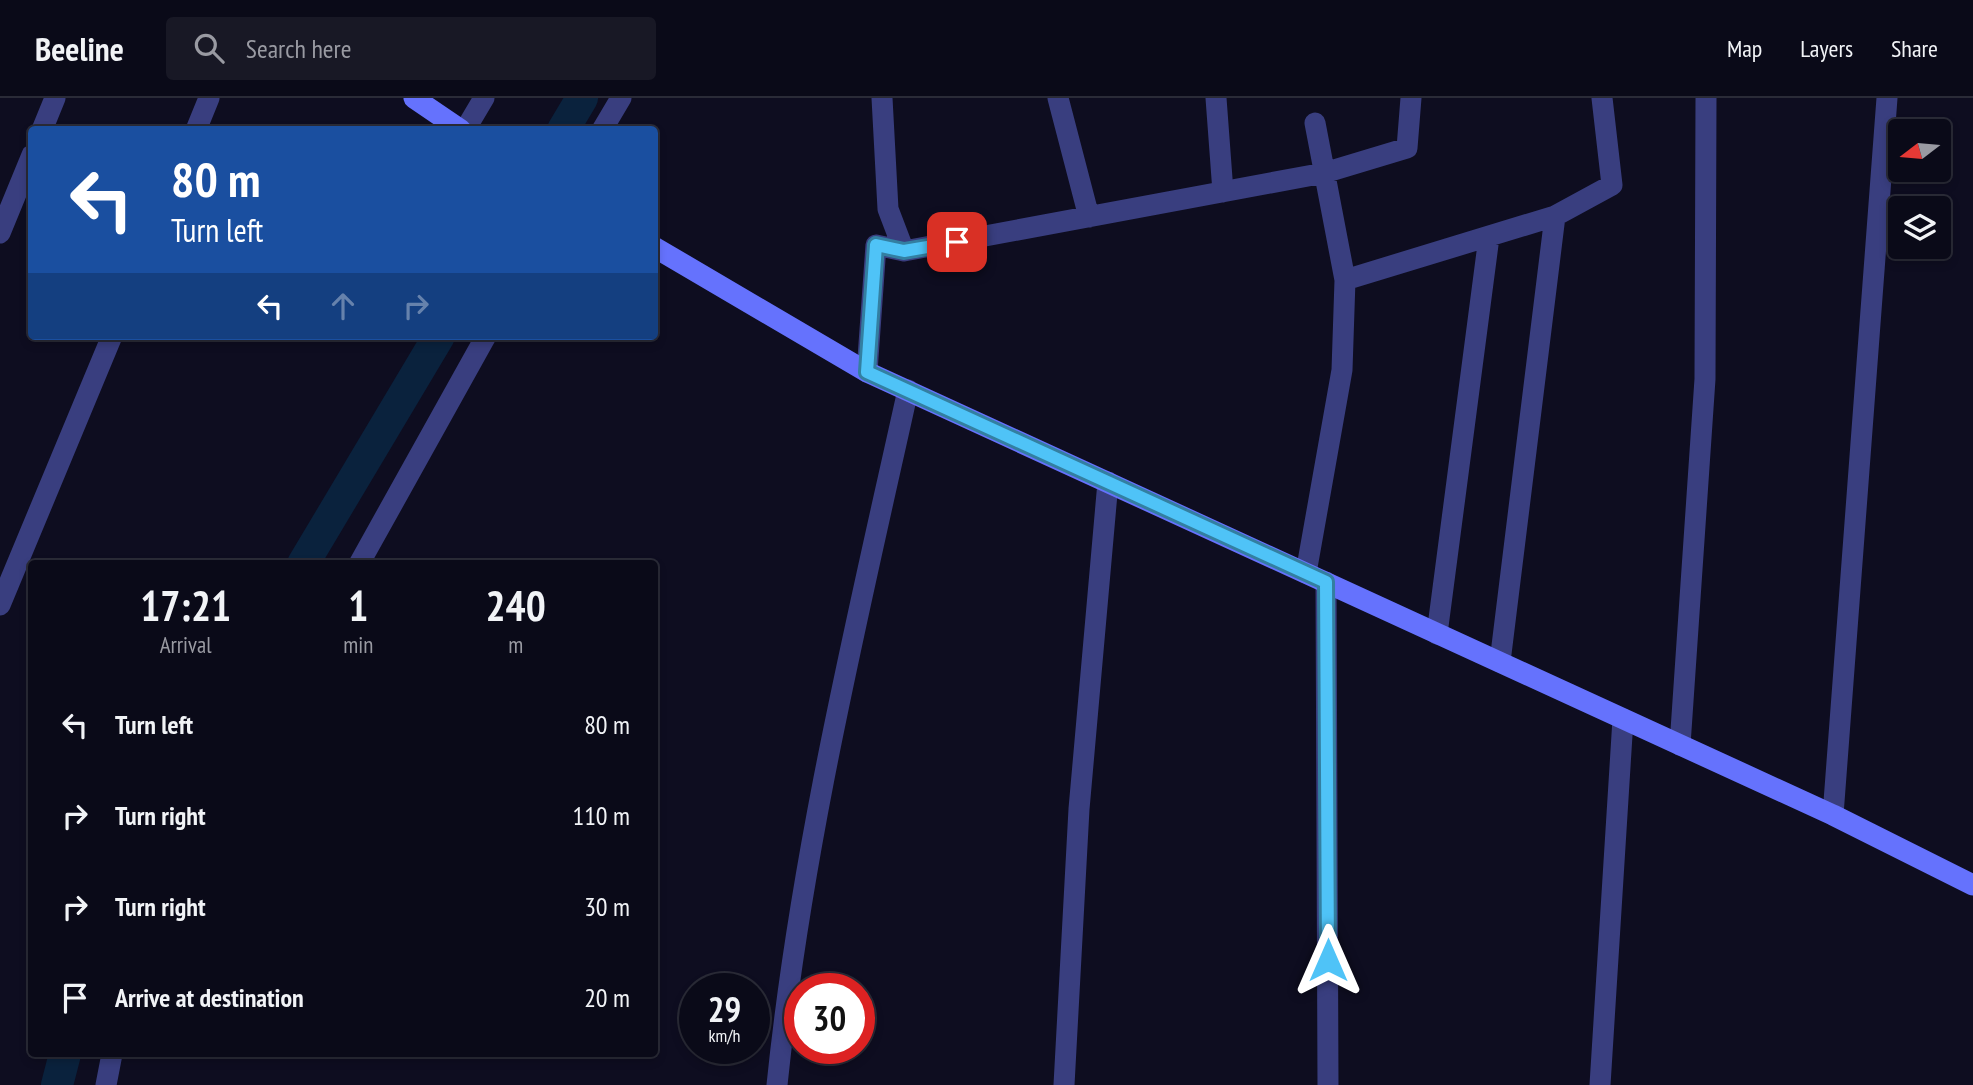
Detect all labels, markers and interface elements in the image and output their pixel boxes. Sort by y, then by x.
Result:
search box [166,17,656,80]
text: Beeline [35,27,124,70]
icon: search [190,29,228,67]
text: Search here [246,32,351,65]
text: Map [1727,33,1762,64]
text: Layers [1800,33,1853,64]
text: Share [1891,33,1938,64]
north arrow [1888,119,1951,182]
map controls [1888,119,1951,259]
text: 80 m [171,147,260,211]
icon: left [56,154,147,245]
button: layers [1888,196,1951,259]
text: Turn left [171,209,263,251]
pin [927,212,987,272]
icon: arrive [938,223,976,261]
icon: left [251,287,289,325]
icon: ahead [324,287,362,325]
icon: right [397,287,435,325]
text: 17:21 [140,578,231,633]
text: 1 [348,578,368,633]
text: 240 [486,578,546,633]
text: Arrival [160,630,212,659]
text: min [343,630,373,659]
text: m [508,630,523,659]
icon: left [56,706,94,744]
text: Turn left [115,708,193,741]
text: 80 m [584,708,630,741]
icon: right [56,797,94,835]
text: Turn right [115,799,206,832]
text: 110 m [572,799,630,832]
icon: right [56,888,94,926]
text: Turn right [115,890,206,923]
text: 30 m [584,890,630,923]
position arrow [1291,923,1365,997]
speed limit sign: 30 [784,973,875,1064]
icon: arrive [56,979,94,1017]
text: Arrive at destination [115,981,304,1014]
text: 20 m [584,981,630,1014]
text: 29 [708,986,741,1032]
text: km/h [709,1024,740,1047]

